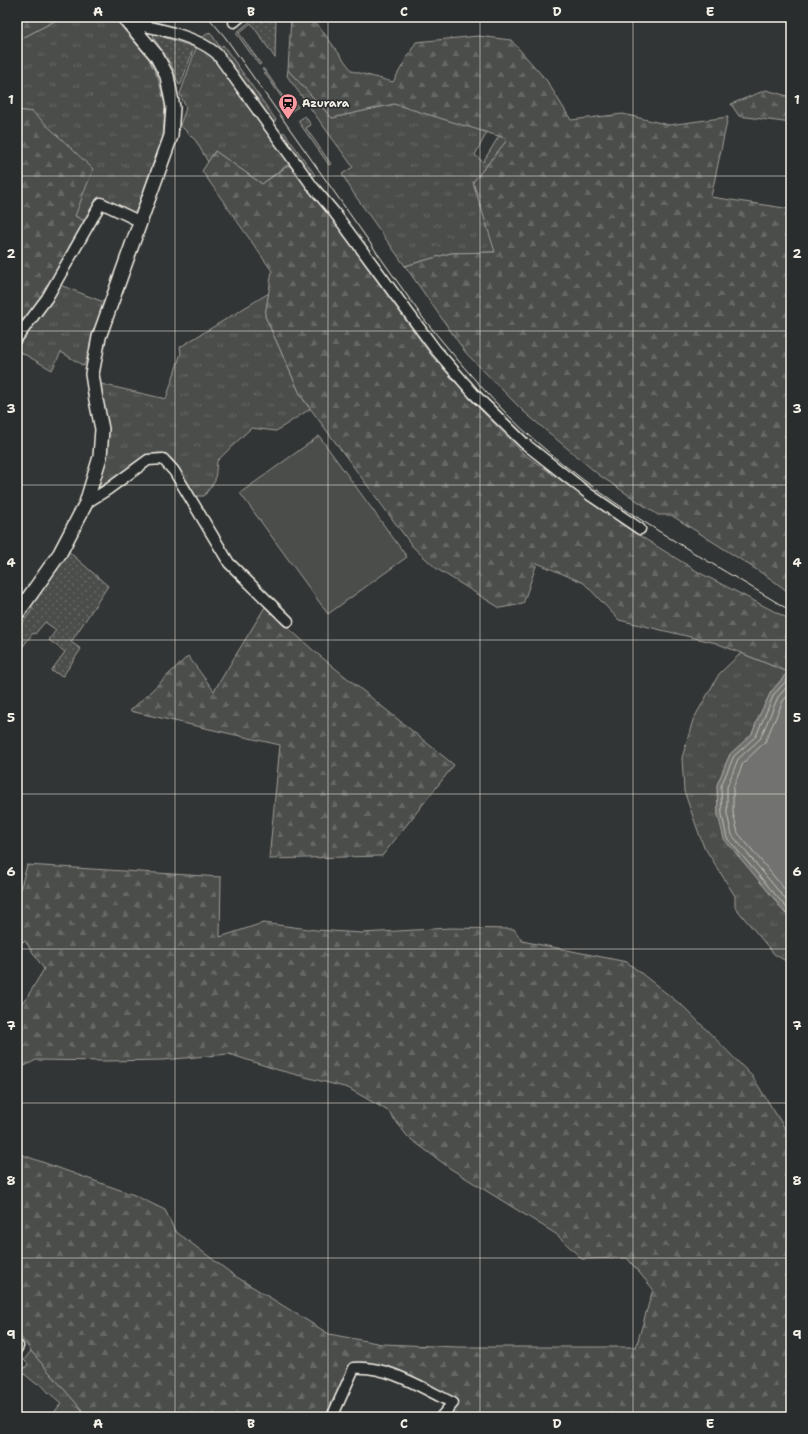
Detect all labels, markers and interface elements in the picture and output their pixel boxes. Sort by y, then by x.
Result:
text: A [93,3,103,20]
text: B [247,3,255,20]
text: C [400,3,408,20]
text: D [552,3,562,20]
text: E [706,3,715,20]
text: 1 [8,91,14,108]
text: 1 [794,91,800,108]
station icon: Azurara [277,92,299,120]
place label: Azurara [302,96,350,111]
text: 2 [6,245,16,262]
text: 2 [792,245,802,262]
text: 3 [6,400,16,417]
text: 3 [792,400,802,417]
text: 4 [6,554,16,571]
text: 4 [792,554,802,571]
text: 5 [7,709,15,726]
text: 5 [793,709,801,726]
text: 6 [6,863,16,880]
text: 6 [792,863,802,880]
text: 7 [6,1017,16,1034]
text: 7 [792,1017,802,1034]
text: 8 [6,1172,16,1189]
text: 8 [792,1172,802,1189]
text: 9 [6,1326,16,1343]
text: 9 [792,1326,802,1343]
text: A [93,1415,103,1432]
text: B [247,1415,255,1432]
text: C [400,1415,408,1432]
text: D [552,1415,562,1432]
text: E [706,1415,715,1432]

